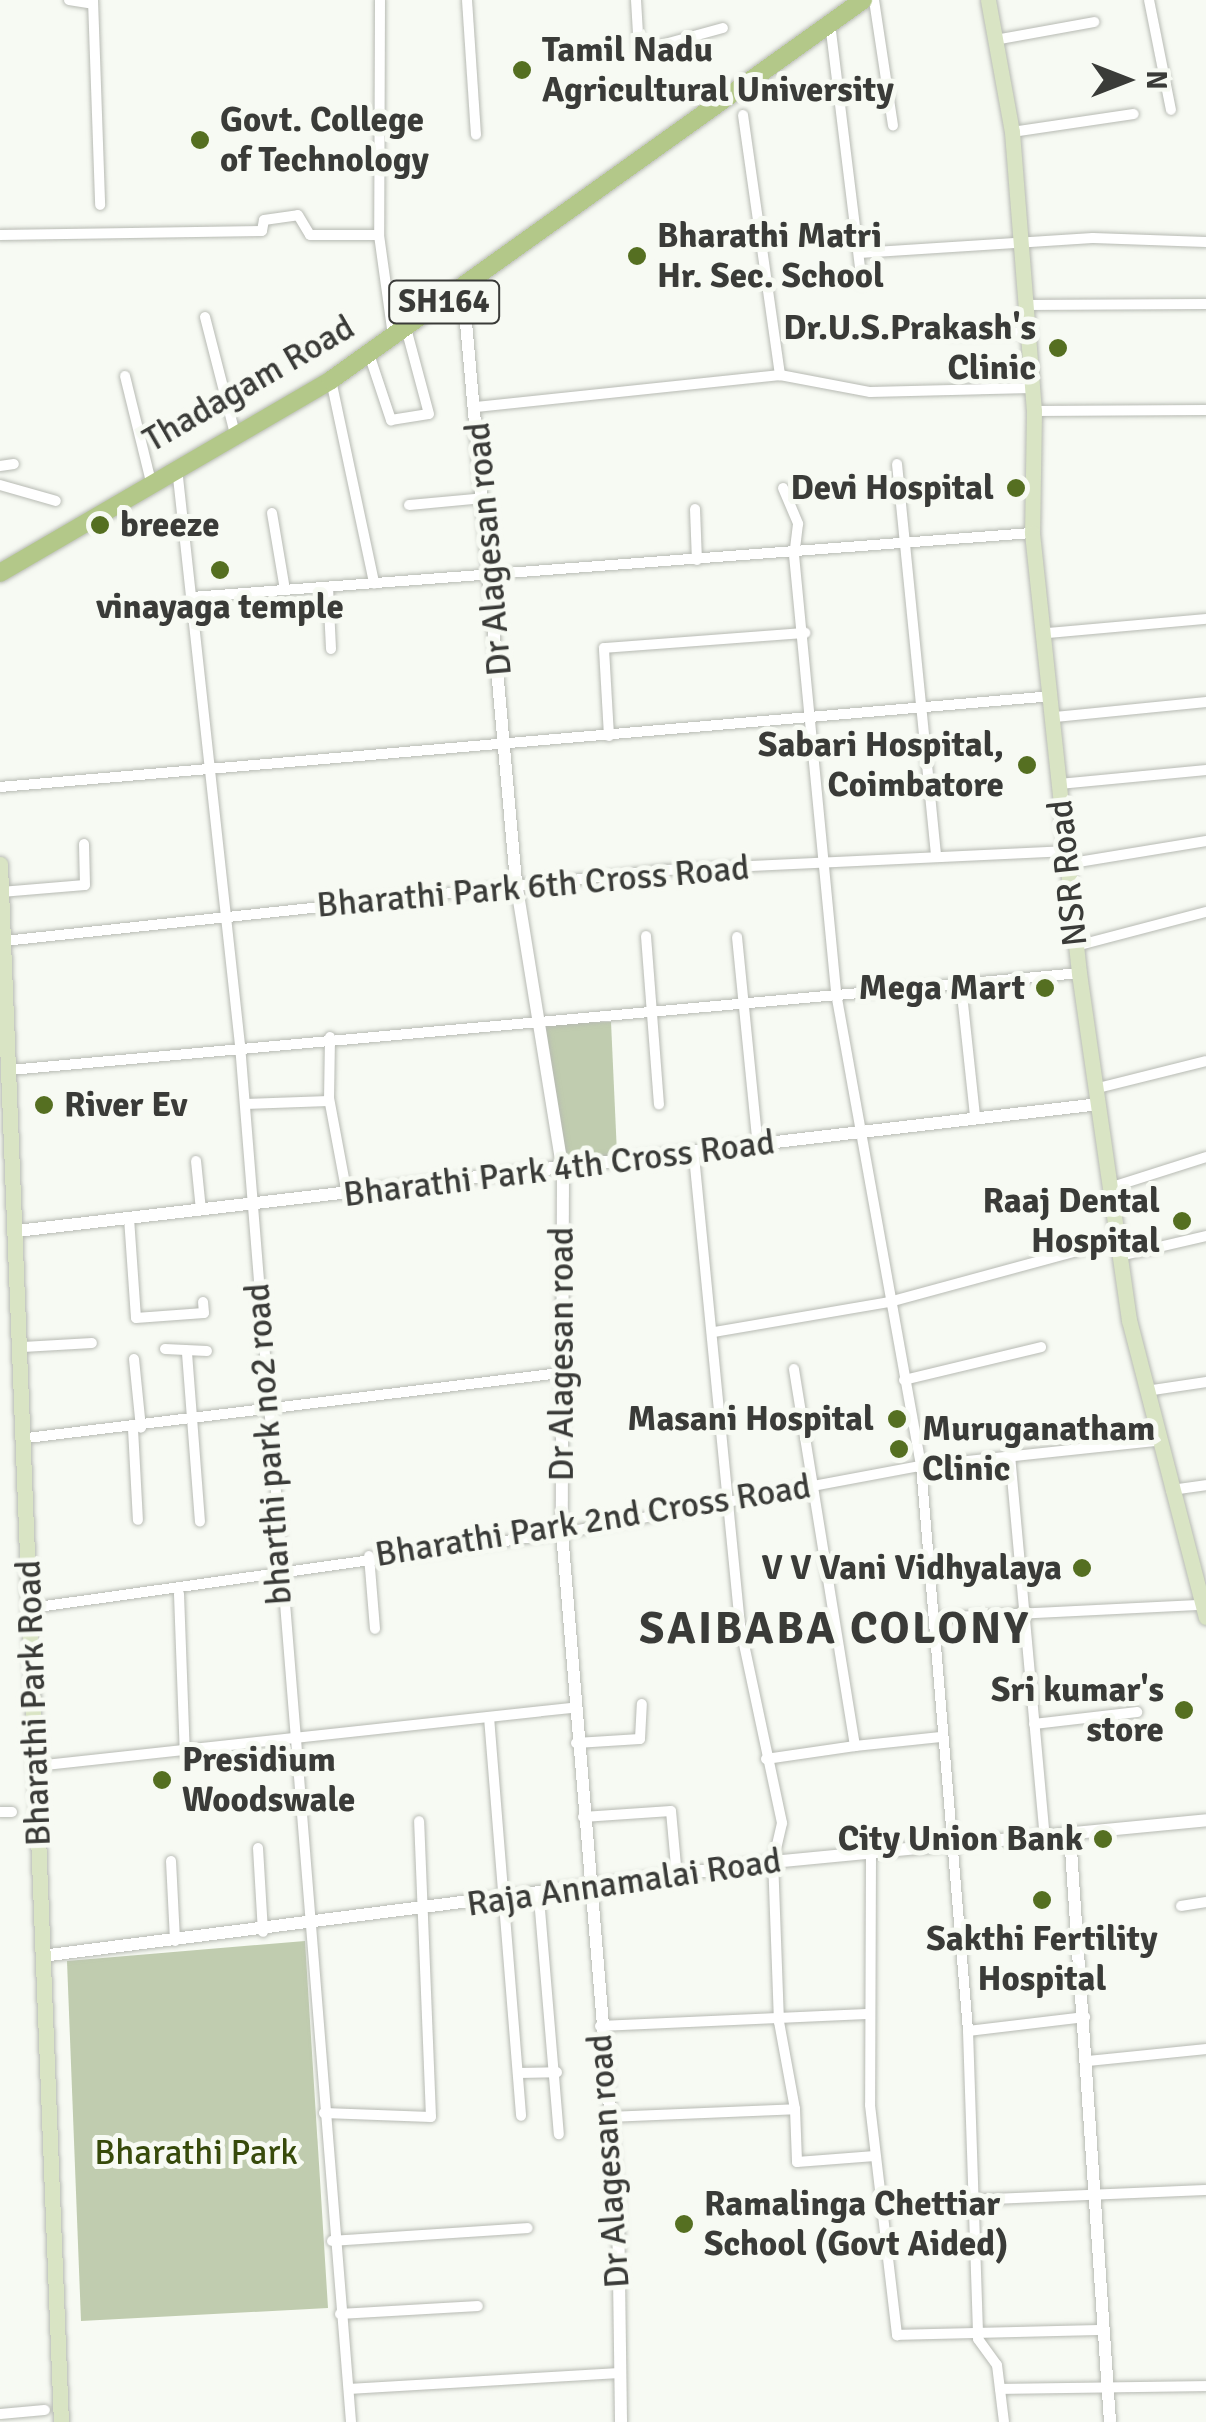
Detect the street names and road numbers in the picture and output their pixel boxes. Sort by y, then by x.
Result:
road number: SH164 [386,275,502,329]
street label: Thadagam Road [136,307,362,461]
street label: Dr Alagesan road [457,420,521,678]
street label: NSR Road [1039,798,1097,948]
street label: Bharathi Park 6th Cross Road [315,847,751,927]
street label: Bharathi Park 4th Cross Road [341,1122,777,1216]
street label: Dr Alagesan road [541,1227,583,1481]
street label: bharthi park no2 road [237,1282,301,1606]
street label: Bharathi Park 2nd Cross Road [372,1466,814,1576]
street label: Bharathi Park Road [8,1559,60,1847]
street label: Raja Annamalai Road [464,1840,784,1926]
street label: Dr Alagesan road [579,2033,639,2289]

